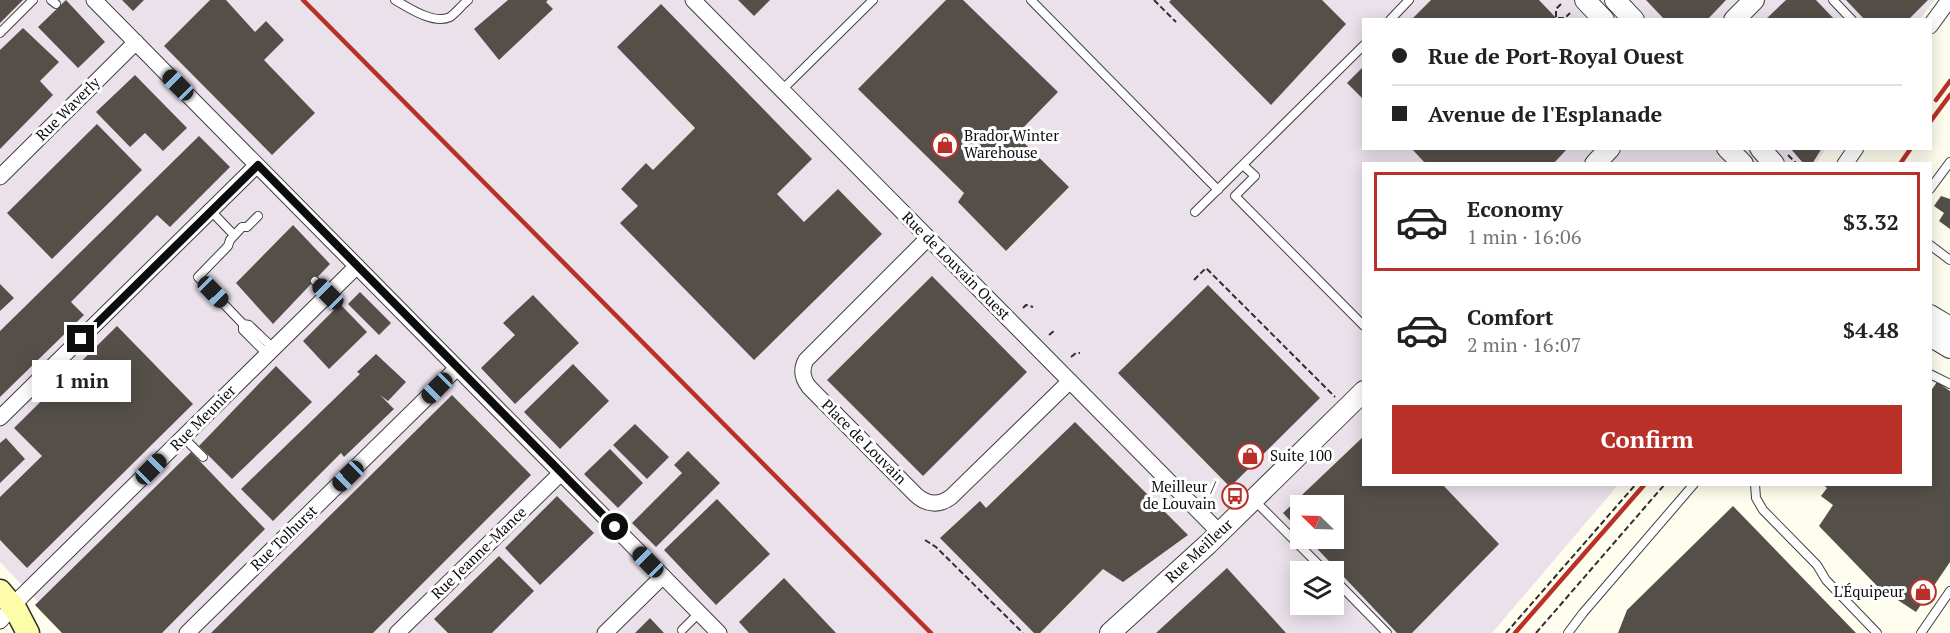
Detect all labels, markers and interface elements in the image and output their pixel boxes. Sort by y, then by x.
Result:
text: Rue de Port-Royal Ouest [1428,41,1684,70]
car [159,66,197,104]
street label: Rue Waverly [31,72,104,145]
text: Avenue de l'Esplanade [1428,99,1662,128]
place label: Brador Winter Warehouse [964,125,1059,162]
shop icon: Brador Winter Warehouse [930,130,960,160]
text: Economy [1467,194,1563,223]
icon: car [1395,195,1449,249]
street label: Rue de Louvain Ouest [898,207,1016,324]
text: $3.32 [1843,207,1899,236]
text: 1 min · 16:06 [1467,223,1581,250]
car [194,273,232,311]
car [309,275,347,313]
text: Comfort [1467,302,1553,331]
icon: car [1395,303,1449,357]
text: $4.48 [1843,315,1899,344]
route end [67,325,94,352]
text: 2 min · 16:07 [1467,331,1581,358]
callout: 1 min [32,360,130,402]
text: 1 min [54,367,109,394]
car [418,369,456,407]
street label: Rue Meunier [165,380,240,455]
street label: Place de Louvain [818,395,912,488]
button: Confirm [1392,405,1902,474]
shop icon: Suite 100 [1235,441,1265,471]
place label: Suite 100 [1270,445,1332,465]
car [132,450,170,488]
car [329,457,367,495]
place label: Meilleur / de Louvain [1143,476,1217,513]
bus stop icon: Meilleur / de Louvain [1220,481,1250,511]
north arrow [1290,495,1344,549]
map controls [1290,495,1344,615]
street label: Rue Tolhurst [246,500,321,574]
street label: Rue Jeanne-Mance [426,502,530,603]
route start [601,513,628,540]
street label: Rue Meilleur [1160,514,1237,587]
car [629,543,667,581]
button: layers [1290,561,1344,615]
shop icon: L'Équipeur [1908,577,1938,607]
place label: L'Équipeur [1834,581,1904,601]

